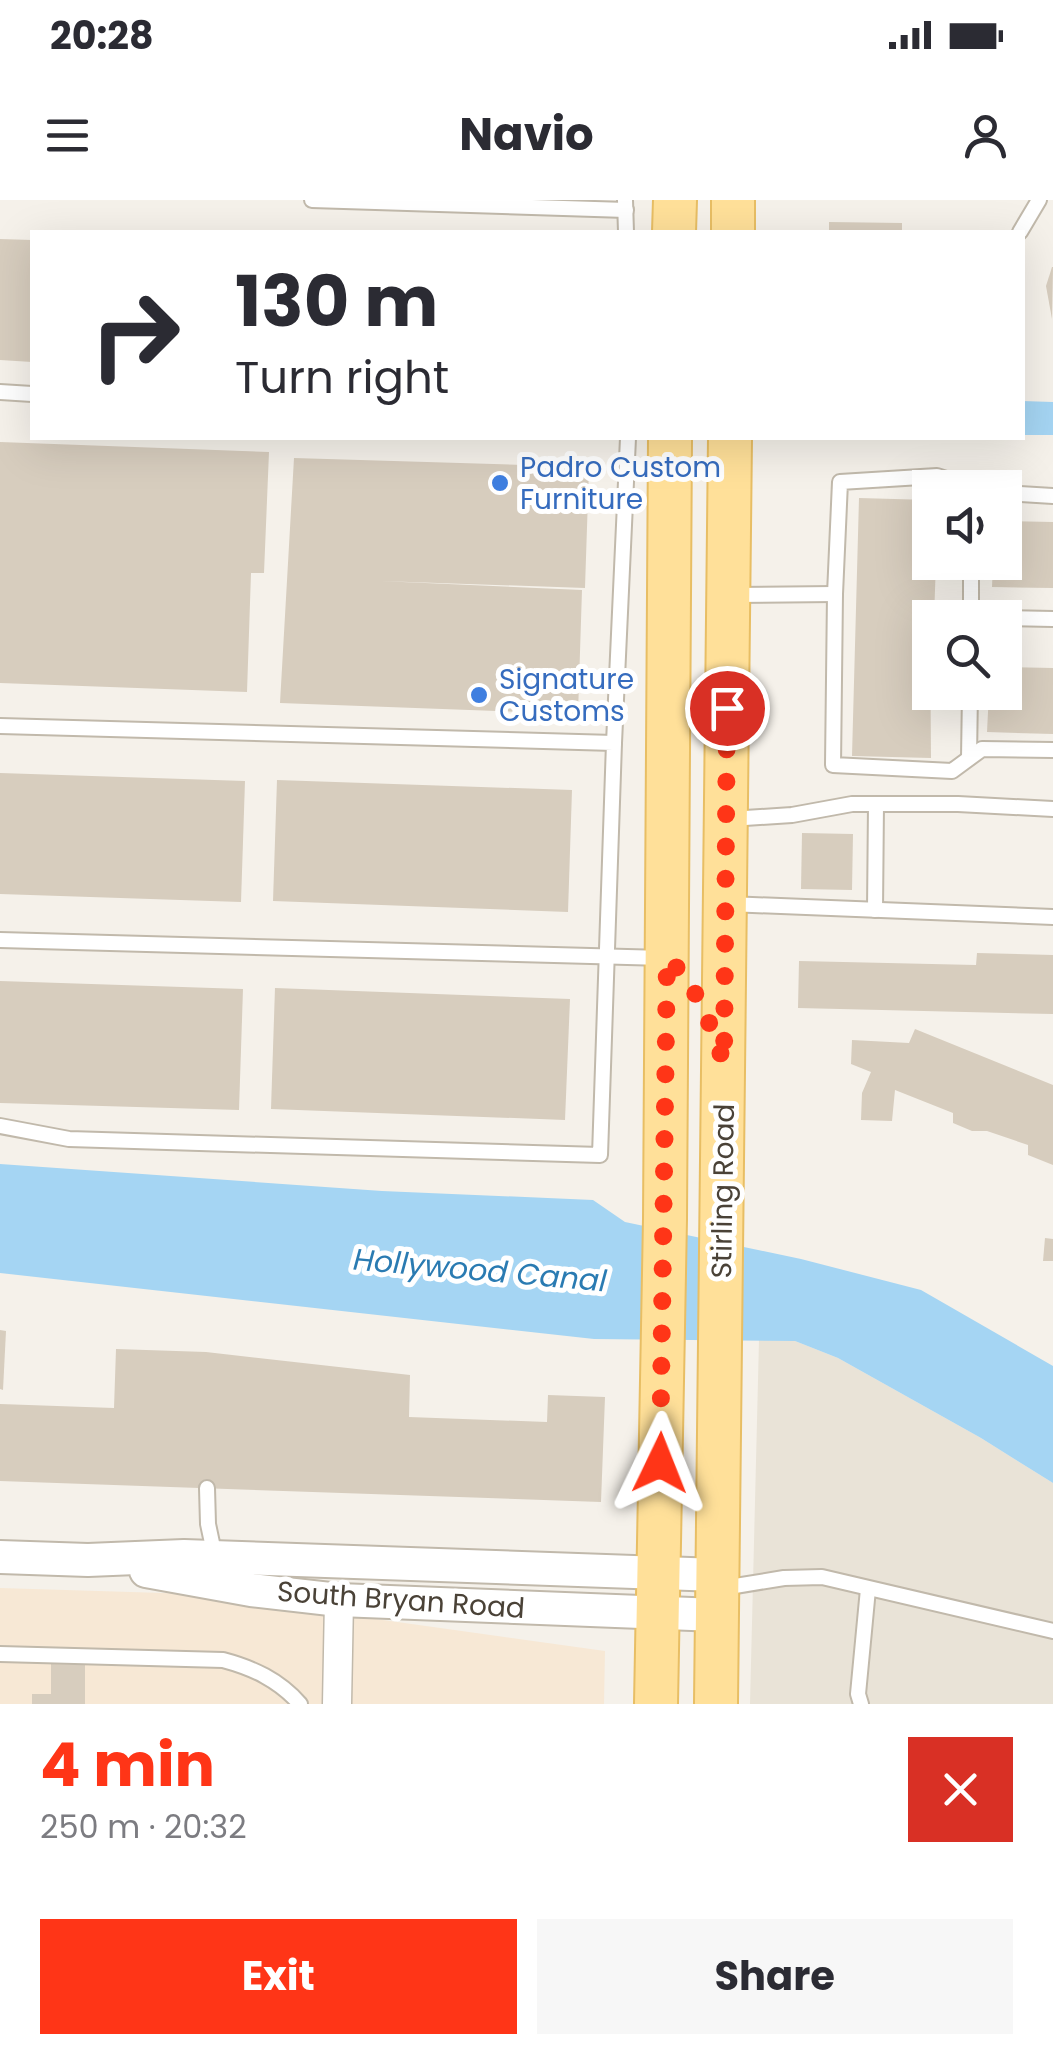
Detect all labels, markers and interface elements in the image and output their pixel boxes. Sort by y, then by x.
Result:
text: 20:28 [50,9,154,62]
text: Navio [459,103,594,166]
icon: menu [40,108,95,163]
icon: person [958,108,1013,163]
text: 130 m [235,252,438,351]
icon: right [70,270,200,400]
text: Turn right [235,346,449,409]
place label: Padro Custom Furniture [520,448,721,519]
map controls [912,470,1022,710]
button: sound [912,470,1022,580]
marker: Padro Custom Furniture [489,472,511,494]
button: search [912,600,1022,710]
place label: Signature Customs [499,660,634,731]
pin [685,666,770,751]
icon: arrive [700,681,755,736]
marker: Signature Customs [468,684,490,706]
street label: Stirling Road [702,1103,744,1279]
water label: Hollywood Canal [352,1238,609,1303]
position arrow [608,1411,712,1515]
street label: South Bryan Road [276,1572,526,1628]
text: 4 min [40,1723,215,1807]
button: close [908,1737,1013,1842]
text: 250 m · 20:32 [40,1804,247,1849]
button: Exit [40,1919,517,2034]
button: Share [537,1919,1013,2034]

